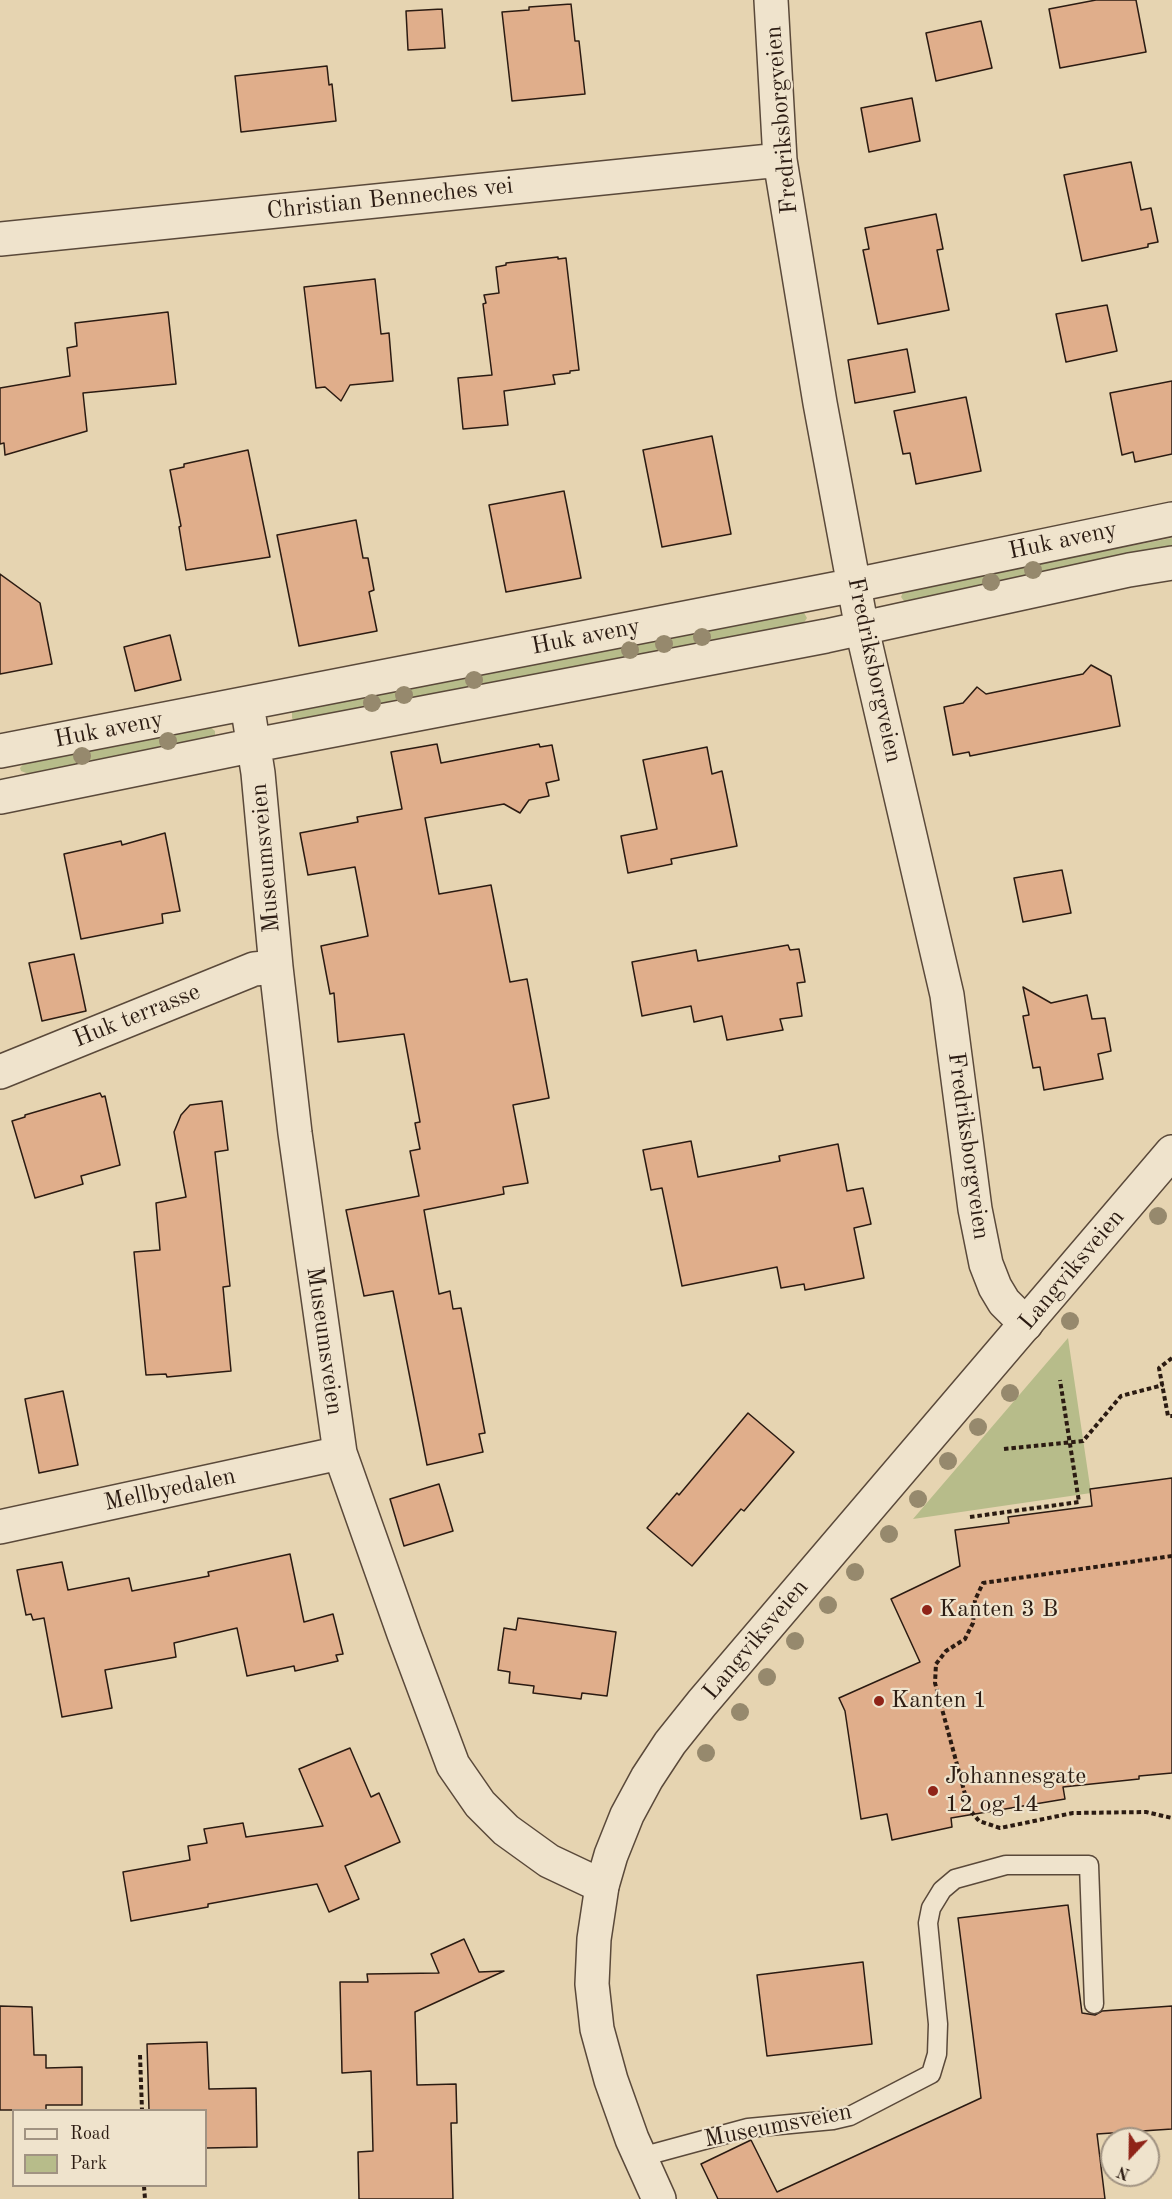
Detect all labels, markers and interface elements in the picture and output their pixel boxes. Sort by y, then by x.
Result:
street label: Fredriksborgveien [759,25,805,215]
street label: Christian Benneches vei [265,172,515,226]
street label: Huk aveny [1006,515,1120,567]
street label: Fredriksborgveien [840,575,908,765]
street label: Huk aveny [529,612,643,662]
street label: Huk aveny [52,705,166,755]
street label: Museumsveien [245,782,287,934]
street label: Huk terrasse [70,978,204,1054]
street label: Fredriksborgveien [941,1050,995,1242]
street label: Langviksveien [1013,1204,1131,1336]
street label: Museumsveien [299,1265,349,1417]
street label: Mellbyedalen [102,1462,238,1518]
street label: Langviksveien [697,1574,815,1706]
place label: Kanten 3 B [939,1596,1058,1624]
marker: Kanten 3 B [920,1603,934,1617]
place label: Kanten 1 [891,1687,987,1715]
marker: Kanten 1 [872,1694,886,1708]
place label: Johannesgate 12 og 14 [945,1763,1086,1819]
marker: Johannesgate 12 og 14 [926,1784,940,1798]
street label: Museumsveien [702,2098,854,2154]
legend [12,2109,207,2187]
text: Road [70,2125,110,2143]
north arrow [1100,2127,1160,2187]
text: Park [70,2155,107,2173]
text: N [1115,2162,1133,2182]

